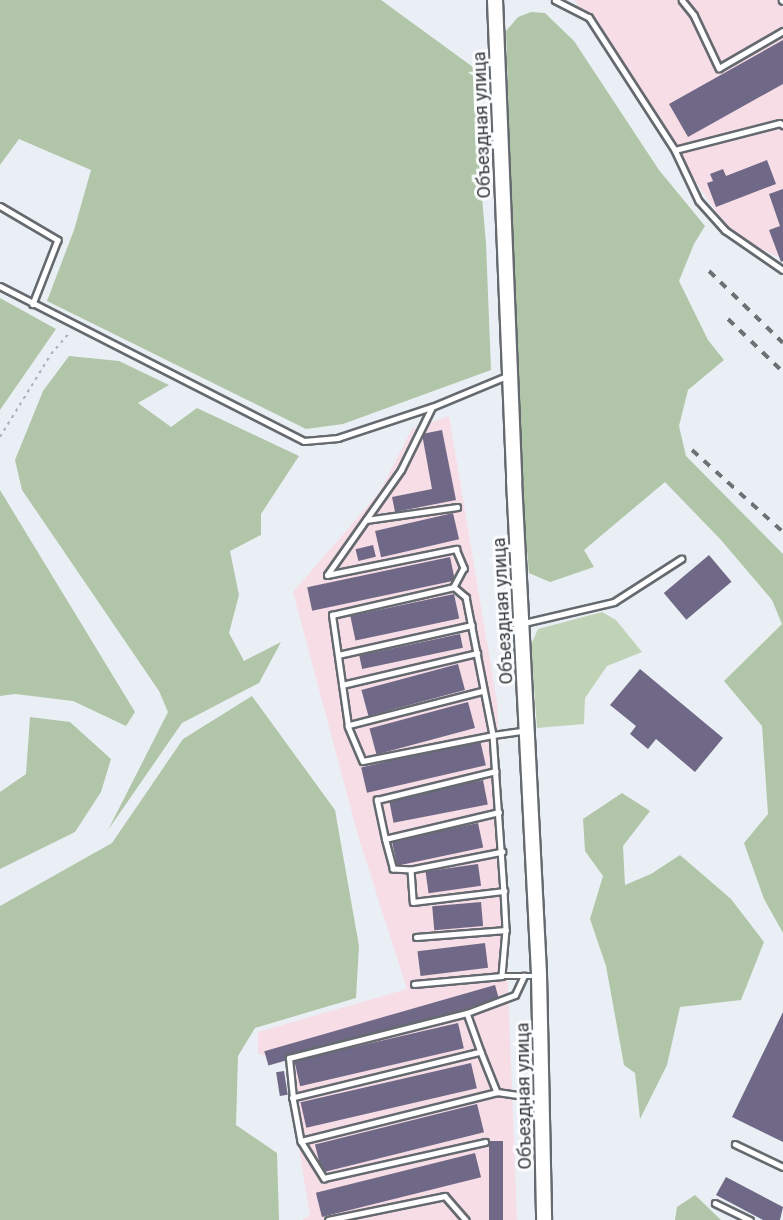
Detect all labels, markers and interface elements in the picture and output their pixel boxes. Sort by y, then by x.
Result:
street label: Объездная улица [469,51,495,199]
street label: Объездная улица [488,537,518,685]
street label: Объездная улица [512,1022,536,1170]

